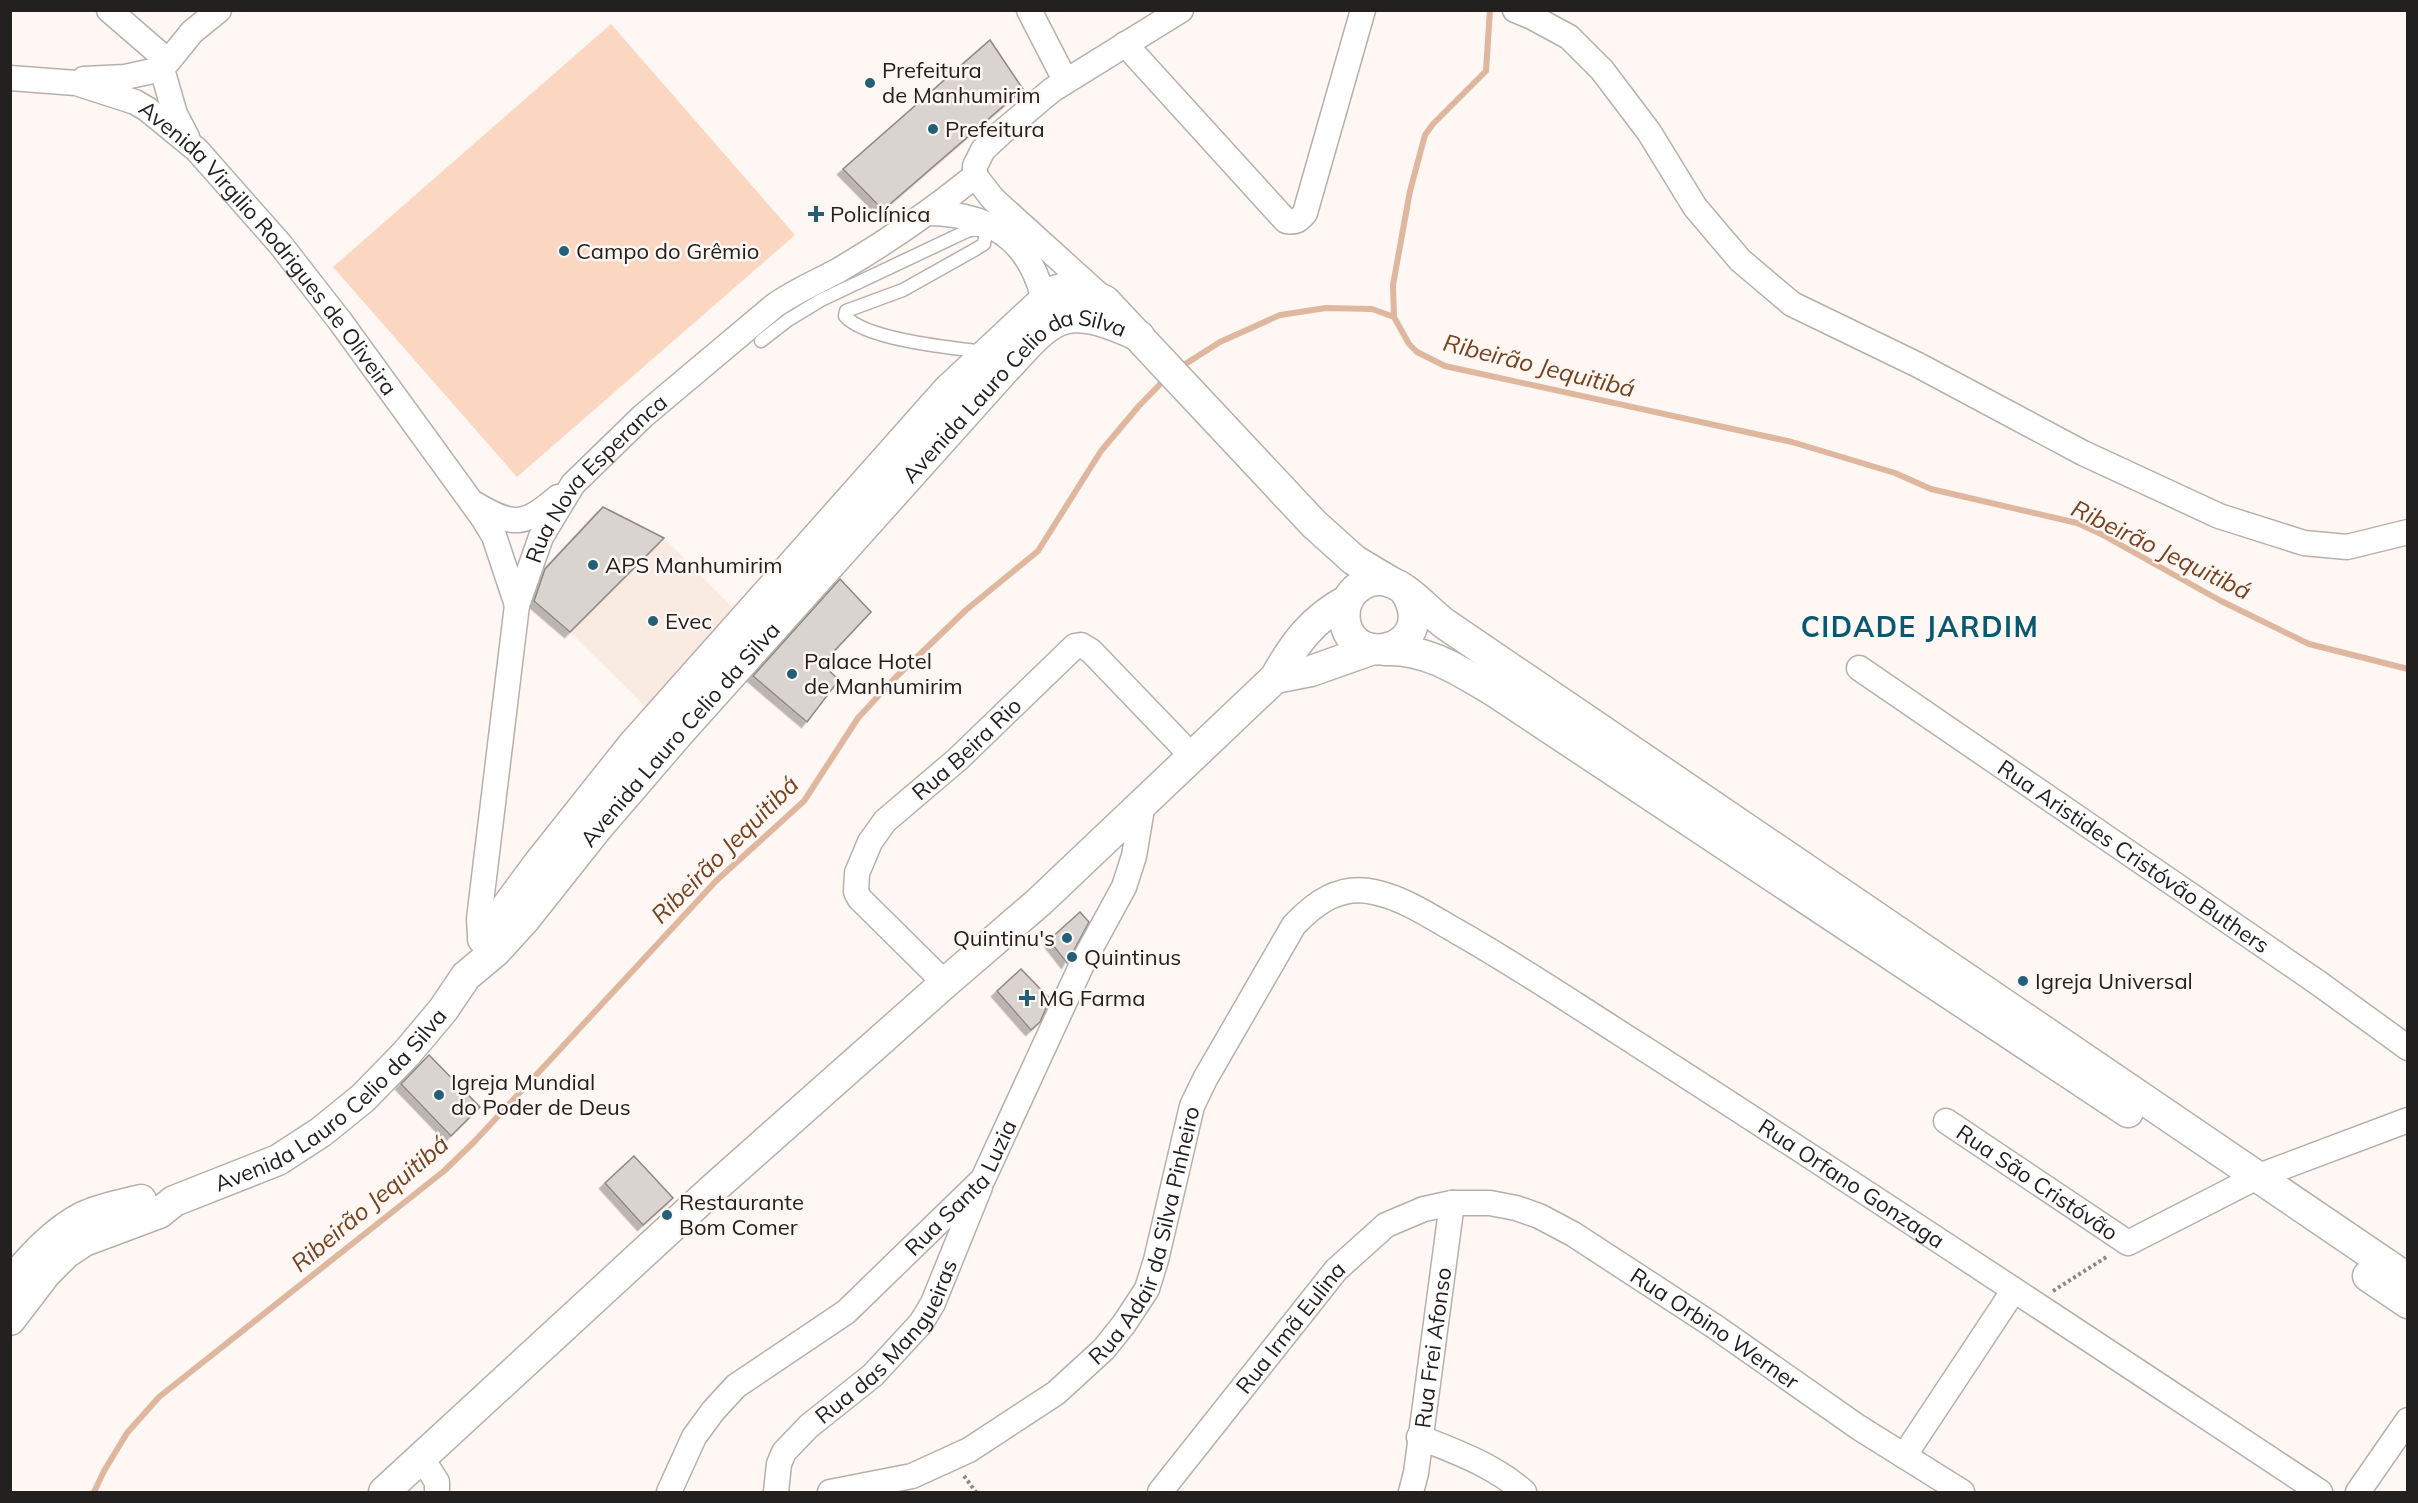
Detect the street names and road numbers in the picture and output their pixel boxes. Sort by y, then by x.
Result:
street label: Avenida Virgilio Rodrigues de Oliveira [133,94,403,401]
street label: Avenida Lauro Celio da Silva [896,303,1131,488]
street label: Rua Nova Esperanca [519,388,673,567]
street label: Avenida Lauro Celio da Silva [574,616,786,852]
street label: Rua Beira Rio [906,691,1027,806]
street label: Rua Aristides Cristóvão Buthers [1992,753,2275,959]
street label: Avenida Lauro Celio da Silva [211,1002,453,1198]
street label: Rua Adair da Silva Pinheiro [1082,1103,1205,1370]
street label: Rua Orfano Gonzaga [1753,1112,1950,1254]
street label: Rua Santa Luzia [899,1115,1022,1261]
street label: Rua São Cristóvão [1951,1118,2124,1246]
street label: Rua das Mangueiras [809,1255,963,1430]
street label: Rua Irmã Eulina [1229,1255,1351,1399]
street label: Rua Orbino Werner [1625,1261,1804,1395]
street label: Rua Frei Afonso [1408,1266,1457,1430]

